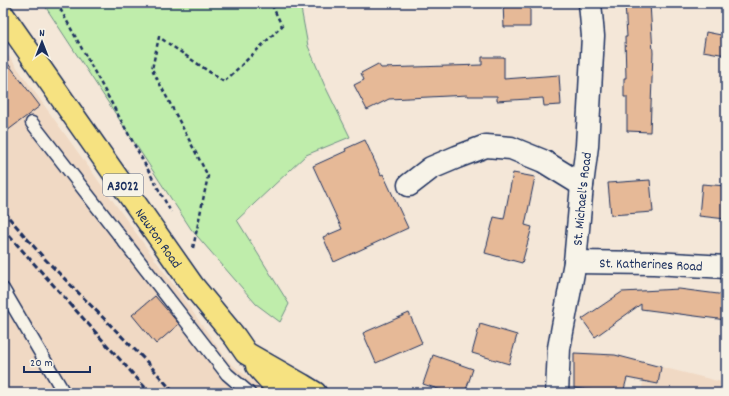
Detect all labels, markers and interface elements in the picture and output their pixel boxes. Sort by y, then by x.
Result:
north arrow [22,22,62,62]
text: N [39,26,45,42]
street label: St. Michael's Road [569,151,598,247]
road number: A3022 [103,174,143,196]
street label: Newton Road [129,205,186,273]
street label: St. Katherines Road [599,254,703,278]
scale bar [24,348,90,374]
text: 20 m [30,355,53,372]

